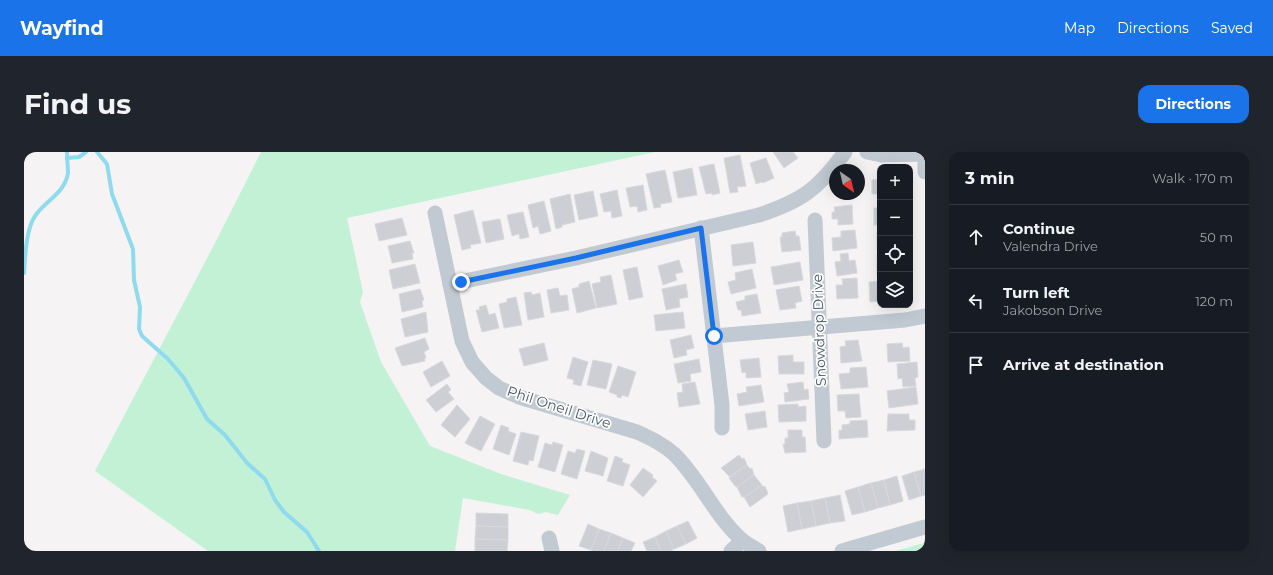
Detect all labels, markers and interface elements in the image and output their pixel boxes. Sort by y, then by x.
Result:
text: Wayfind [20,17,104,40]
text: Map [1064,19,1095,37]
text: Directions [1117,19,1189,37]
text: Saved [1211,19,1253,37]
button: Directions [1138,85,1249,123]
text: Find us [24,87,131,121]
north arrow [829,164,865,200]
map controls [877,164,913,308]
button: + [877,164,913,200]
text: 3 min [965,168,1015,188]
text: Walk · 170 m [1152,170,1233,186]
button: − [877,200,913,236]
text: Continue [1003,219,1075,238]
icon: ahead [965,226,987,248]
text: 50 m [1200,229,1233,245]
button: locate [877,236,913,272]
text: Valendra Drive [1003,238,1098,254]
button: layers [877,272,913,308]
route end [452,273,470,291]
street label: Snowdrop Drive [808,274,830,386]
text: Turn left [1003,283,1070,302]
icon: left [965,290,987,312]
text: 120 m [1195,293,1233,309]
text: Jakobson Drive [1003,302,1102,318]
route start [705,327,723,345]
icon: arrive [965,354,987,376]
text: Arrive at destination [1003,355,1164,374]
street label: Phil Oneil Drive [505,382,613,432]

